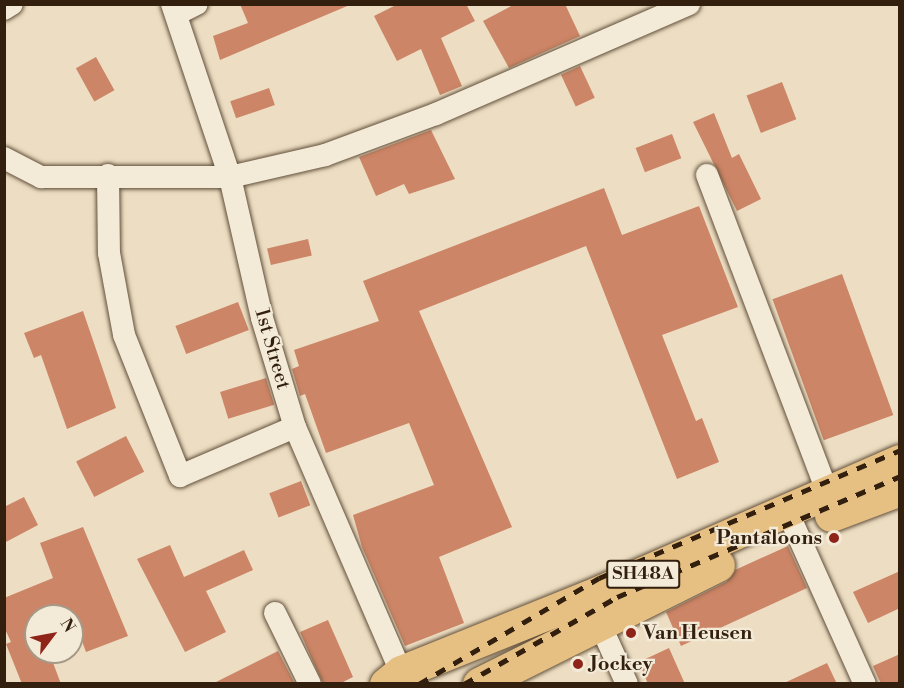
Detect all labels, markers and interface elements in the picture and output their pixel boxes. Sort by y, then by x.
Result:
street label: 1st Street [249,306,295,392]
place label: Pantaloons [716,526,822,550]
marker: Pantaloons [827,531,841,545]
road number: SH48A [606,559,680,589]
north arrow [24,604,84,664]
text: N [56,615,79,636]
place label: Van Heusen [643,621,752,645]
marker: Van Heusen [624,626,638,640]
place label: Jockey [590,652,653,676]
marker: Jockey [571,657,585,671]

